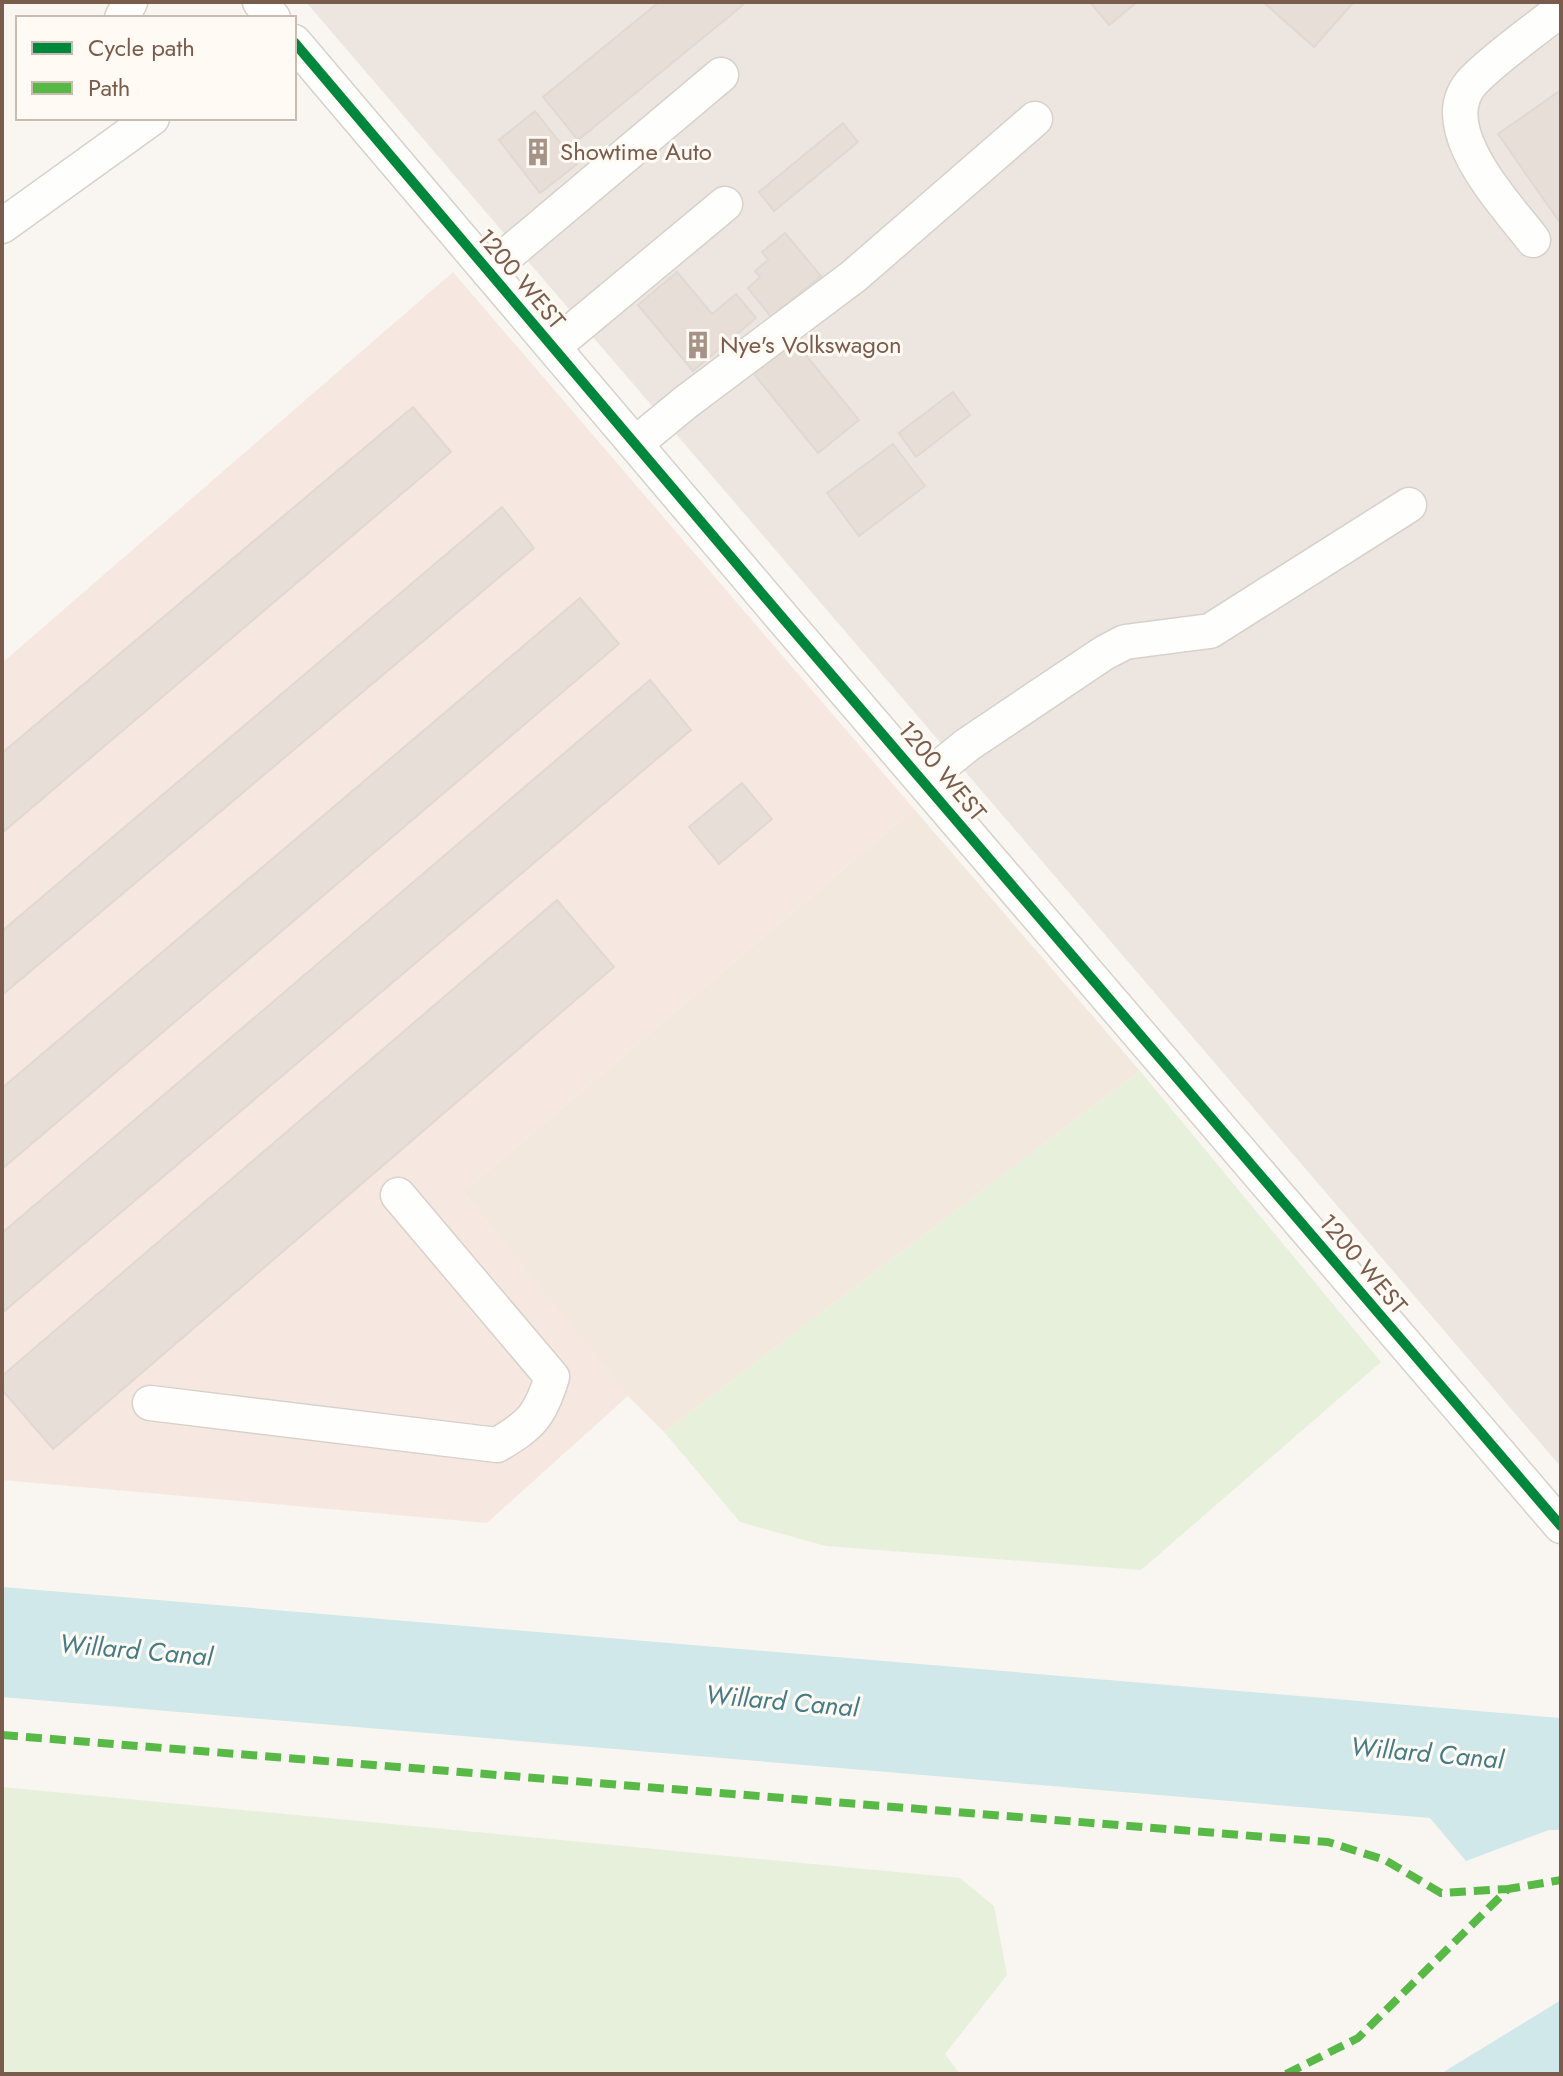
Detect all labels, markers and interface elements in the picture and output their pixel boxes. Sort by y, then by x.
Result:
legend [16,16,296,120]
text: Cycle path [88,30,195,65]
text: Path [88,70,130,105]
place label: Showtime Auto [560,134,712,169]
building icon: Showtime Auto [523,137,553,167]
street label: 1200 WEST [469,221,574,337]
place label: Nye's Volkswagon [720,327,902,362]
building icon: Nye's Volkswagon [683,330,713,360]
street label: 1200 WEST [890,713,995,829]
street label: 1200 WEST [1311,1206,1416,1322]
water label: Willard Canal [58,1624,215,1676]
water label: Willard Canal [704,1675,861,1727]
water label: Willard Canal [1349,1727,1506,1779]

